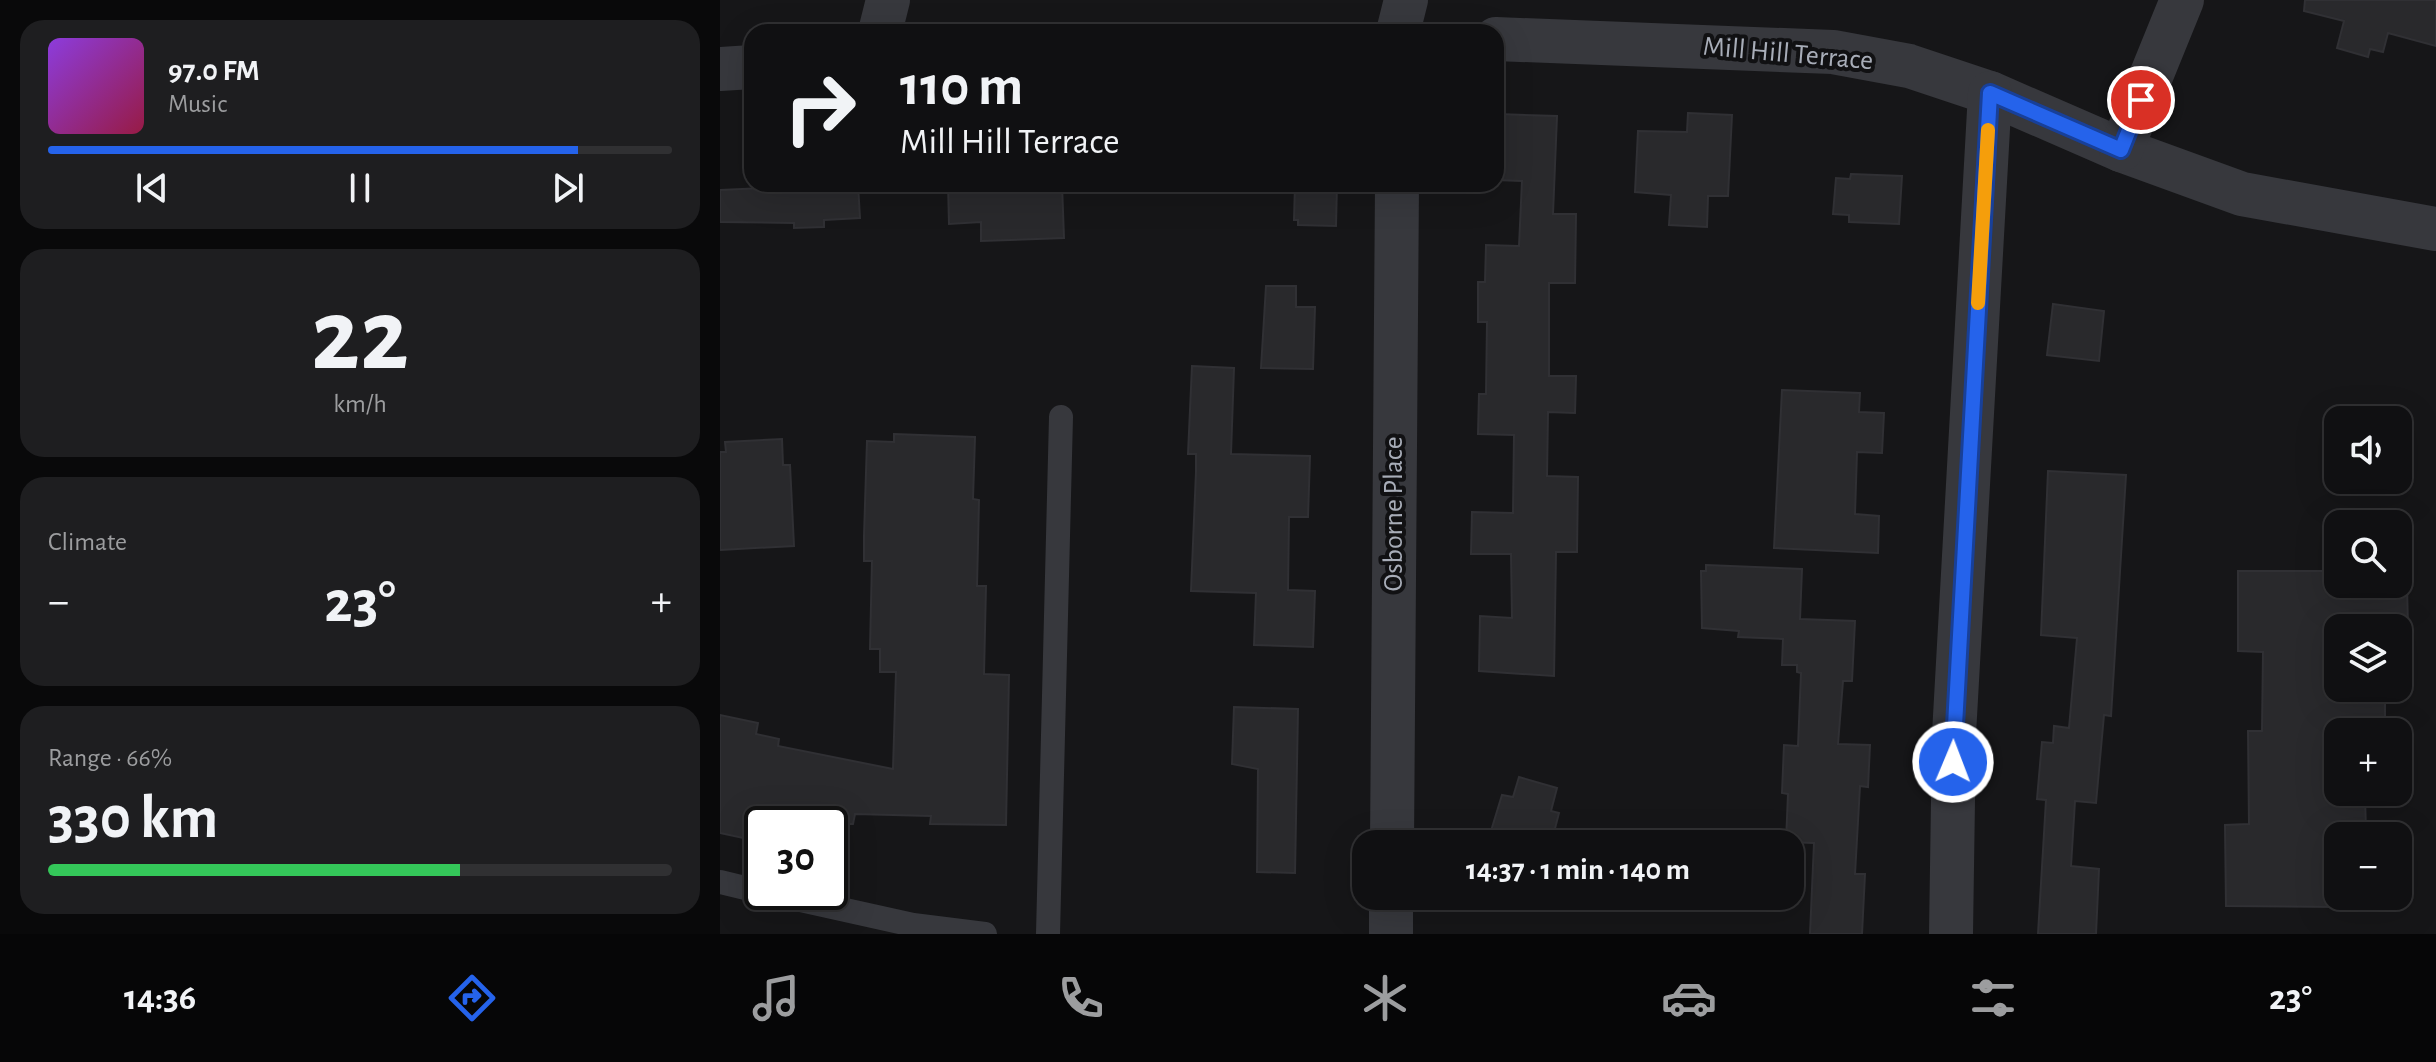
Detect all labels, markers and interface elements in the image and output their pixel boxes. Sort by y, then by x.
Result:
street label: Mill Hill Terrace [1702,33,1874,75]
text: 97.0 FM [168,56,260,86]
icon: right [768,56,872,160]
text: 110 m [900,59,1023,115]
pin [2107,66,2175,134]
icon: arrive [2119,78,2163,122]
text: Music [168,91,227,117]
text: Mill Hill Terrace [900,124,1120,160]
icon: previous [130,166,174,210]
icon: pause [338,166,382,210]
icon: next [546,166,590,210]
text: 22 [311,285,409,389]
text: km/h [333,391,387,417]
map controls [2324,406,2412,910]
button: sound [2324,406,2412,494]
street label: Osborne Place [1380,436,1408,592]
button: search [2324,510,2412,598]
text: Climate [48,529,127,555]
text: 23° [324,573,396,633]
text: − [48,580,69,624]
text: + [651,580,672,624]
button: layers [2324,614,2412,702]
button: + [2324,718,2412,806]
position arrow [1911,720,1995,804]
text: Range · 66% [48,745,172,771]
text: 330 km [48,789,218,849]
speed limit sign: 30 [744,806,848,910]
button: − [2324,822,2412,910]
text: 14:37 · 1 min · 140 m [1466,855,1690,885]
icon: directions [444,970,500,1026]
icon: music [748,970,804,1026]
icon: phone [1053,970,1109,1026]
icon: climate [1357,970,1413,1026]
icon: car [1661,970,1717,1026]
icon: filters [1965,970,2021,1026]
text: 14:36 [124,980,196,1016]
text: 23° [2269,980,2312,1016]

